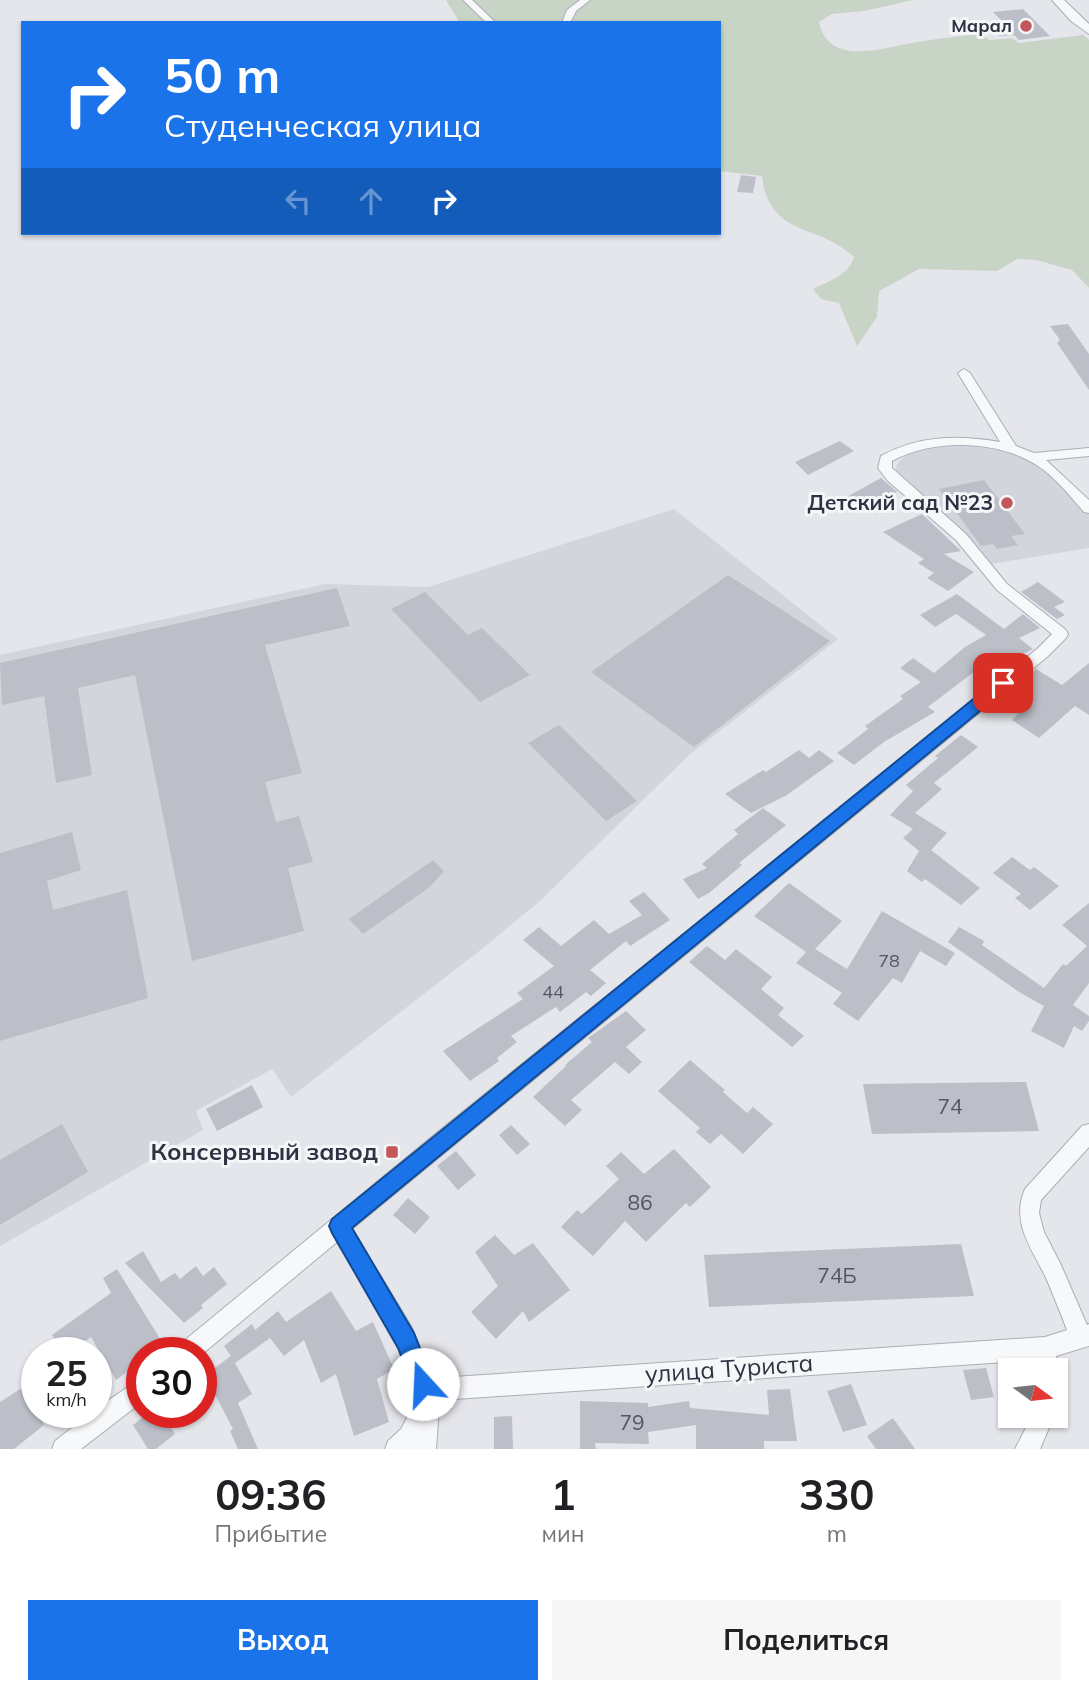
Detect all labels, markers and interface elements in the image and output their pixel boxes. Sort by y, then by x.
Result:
place label: Марал [951,14,1012,37]
marker: Марал [1018,18,1034,34]
text: 50 m [164,44,280,105]
icon: right [49,49,140,140]
text: Студенческая улица [164,105,482,145]
icon: left [279,182,317,220]
icon: ahead [352,182,390,220]
icon: right [425,182,463,220]
place label: Детский сад №23 [808,489,993,515]
marker: Детский сад №23 [999,495,1015,511]
pin [973,653,1033,713]
icon: arrive [984,664,1022,702]
house number: 78 [878,949,900,972]
house number: 44 [542,980,564,1003]
house number: 74 [937,1093,963,1119]
place label: Консервный завод [151,1136,378,1166]
marker: Консервный завод [384,1144,400,1160]
house number: 86 [627,1189,653,1215]
house number: 74Б [817,1262,857,1288]
speed limit sign: 30 [126,1337,217,1428]
position arrow [386,1347,460,1421]
street label: улица Туриста [644,1347,814,1389]
text: 25 [45,1351,88,1395]
north arrow [998,1358,1068,1428]
map controls [998,1358,1068,1428]
text: km/h [46,1388,87,1411]
house number: 79 [619,1409,645,1435]
text: 09:36 [215,1468,326,1521]
text: 1 [550,1468,576,1521]
text: 330 [799,1468,875,1521]
text: Прибытие [214,1519,327,1548]
text: мин [542,1519,585,1548]
text: m [827,1519,847,1548]
button: Выход [28,1600,538,1680]
button: Поделиться [552,1600,1061,1680]

